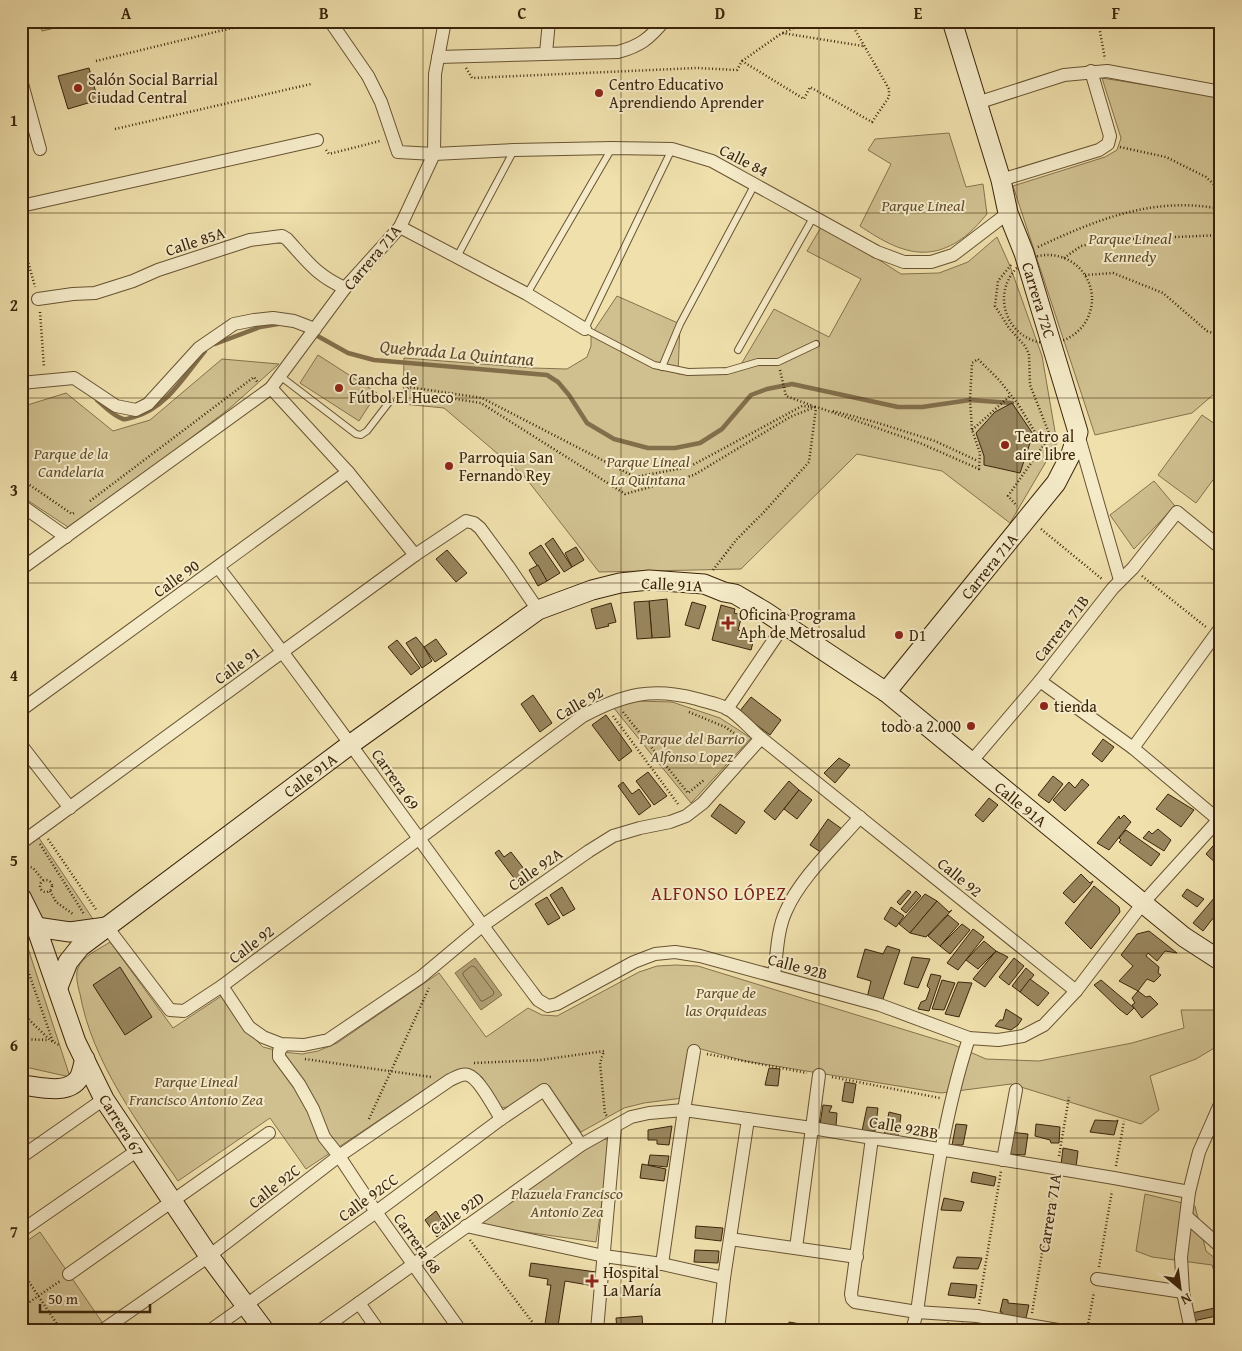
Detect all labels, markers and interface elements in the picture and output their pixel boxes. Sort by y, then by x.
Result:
text: A [121,1,132,25]
text: B [319,1,329,25]
text: C [517,1,527,25]
text: D [715,1,725,25]
text: E [914,1,923,25]
text: F [1112,1,1120,25]
place label: Salón Social Barrial Ciudad Central [88,67,219,109]
place label: Centro Educativo Aprendiendo Aprender [609,72,764,114]
marker: Salón Social Barrial Ciudad Central [72,82,84,94]
marker: Centro Educativo Aprendiendo Aprender [593,87,605,99]
text: 1 [10,108,18,132]
street label: Calle 84 [716,138,773,183]
park label: Parque Lineal [880,193,965,217]
street label: Carrera 71A [337,219,407,295]
street label: Calle 85A [162,220,228,262]
park label: Parque Lineal Kennedy [1087,226,1172,268]
street label: Carrera 72C [1016,259,1062,341]
text: 2 [10,293,18,317]
water label: Quebrada La Quintana [379,332,536,373]
place label: Cancha de Fútbol El Hueco [349,367,454,409]
marker: Cancha de Fútbol El Hueco [333,382,345,394]
place label: Teatro al aire libre [1015,424,1076,466]
marker: Teatro al aire libre [999,439,1011,451]
park label: Parque de la Candelaria [33,441,109,483]
place label: Parroquia San Fernando Rey [459,445,553,487]
park label: Parque Lineal La Quintana [605,449,690,491]
marker: Parroquia San Fernando Rey [443,460,455,472]
text: 3 [10,478,18,502]
street label: Carrera 71A [955,527,1023,604]
street label: Calle 90 [148,553,204,603]
street label: Calle 91A [641,570,704,598]
street label: Carrera 71B [1027,590,1095,666]
place label: Oficina Programa Aph de Metrosalud [739,602,866,644]
marker: Oficina Programa Aph de Metrosalud [721,616,735,630]
place label: D1 [909,623,926,647]
marker: D1 [893,629,905,641]
street label: Calle 91 [209,640,265,690]
text: 4 [10,663,18,687]
street label: Calle 92 [551,680,607,726]
place label: tienda [1054,694,1097,718]
marker: tienda [1038,700,1050,712]
place label: todo a 2.000 [881,714,961,738]
marker: todo a 2.000 [965,720,977,732]
park label: Parque del Barrio Alfonso Lopez [638,726,745,768]
street label: Carrera 69 [366,744,426,815]
street label: Calle 91A [278,747,342,803]
street label: Calle 91A [990,775,1053,833]
street label: Calle 92A [503,841,567,896]
text: 5 [10,848,18,872]
street label: Calle 92 [932,851,988,903]
district label: ALFONSO LÓPEZ [651,880,787,907]
street label: Calle 92 [223,919,279,969]
street label: Calle 92B [766,947,830,985]
park label: Parque de las Orquideas [685,980,767,1022]
text: 6 [10,1033,18,1057]
park label: Parque Lineal Francisco Antonio Zea [128,1069,264,1111]
street label: Carrera 67 [93,1089,151,1161]
street label: Calle 92BB [868,1109,940,1145]
street label: Calle 92C [243,1158,305,1214]
street label: Calle 92CC [333,1167,403,1227]
street label: Carrera 71A [1031,1172,1067,1254]
park label: Plazuela Francisco Antonio Zea [510,1181,623,1223]
street label: Calle 92D [425,1185,489,1240]
street label: Carrera 68 [388,1208,448,1279]
text: 7 [10,1219,18,1243]
place label: Hospital La María [603,1260,662,1302]
north arrow [1154,1264,1204,1314]
marker: Hospital La María [585,1274,599,1288]
scale bar [40,1281,150,1313]
text: 50 m [48,1288,79,1309]
text: N [1177,1288,1195,1311]

